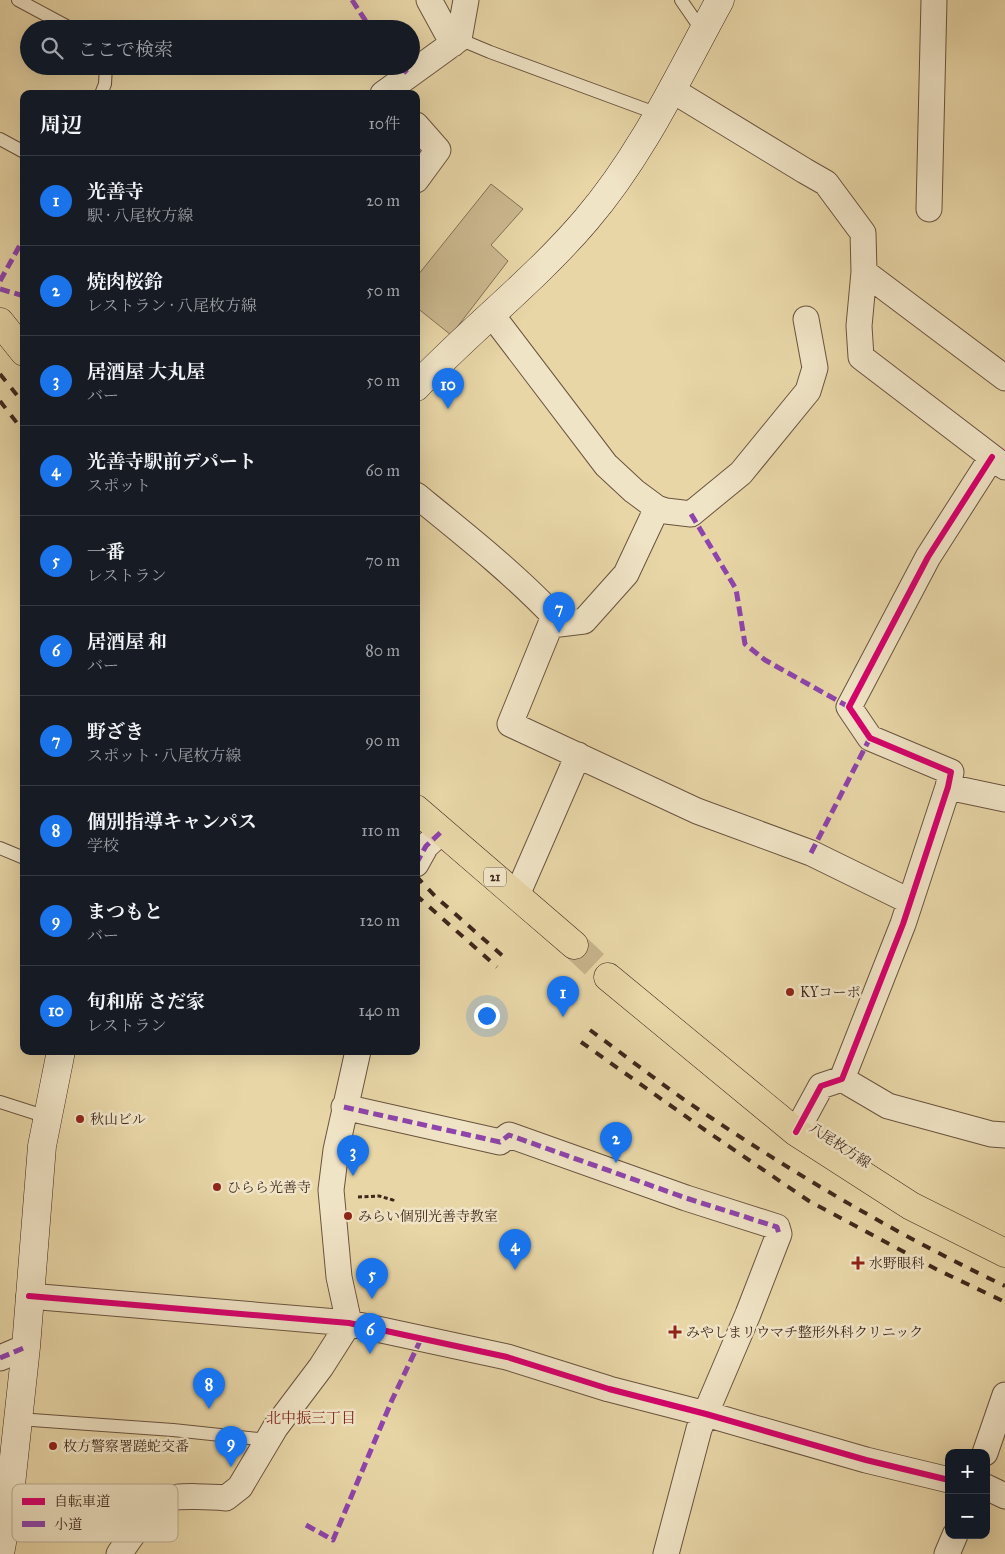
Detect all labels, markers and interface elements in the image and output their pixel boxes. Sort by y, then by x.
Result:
search box [20,20,420,75]
icon: search [38,34,66,62]
text: ここで検索 [78,38,173,61]
text: 周辺 [40,112,82,138]
text: 10件 [368,114,400,133]
text: 光善寺 [87,180,144,203]
text: 1 [53,191,59,210]
text: 20 m [366,191,400,210]
text: 駅 · 八尾枚方線 [87,206,193,225]
text: 焼肉桜鈴 [87,270,163,293]
text: 2 [52,281,60,300]
text: 50 m [366,281,400,300]
text: レストラン · 八尾枚方線 [87,296,257,315]
text: 居酒屋 大丸屋 [87,360,205,383]
pin: 10 [432,368,464,409]
text: 3 [53,371,59,390]
text: 50 m [366,371,400,390]
text: バー [87,386,119,405]
text: 光善寺駅前デパート [87,450,257,473]
text: 4 [52,461,60,480]
text: 60 m [366,461,400,480]
text: スポット [87,476,151,495]
text: 一番 [87,540,125,563]
text: 5 [52,551,60,570]
text: 70 m [365,551,400,570]
text: レストラン [87,566,167,585]
pin: 7 [543,592,575,633]
text: 居酒屋 和 [87,630,167,653]
text: 6 [52,641,60,660]
text: 80 m [365,641,400,660]
text: バー [87,656,119,675]
text: 野ざき [87,720,144,743]
text: 7 [52,731,60,750]
text: 90 m [365,731,400,750]
text: スポット · 八尾枚方線 [87,746,241,765]
text: 個別指導キャンパス [87,810,257,833]
text: 8 [52,821,60,840]
text: 110 m [361,821,400,840]
text: 学校 [87,836,119,855]
road number: 21 [484,868,506,886]
text: まつもと [87,900,163,923]
text: 9 [52,911,60,930]
text: 120 m [360,911,400,930]
text: バー [87,926,119,945]
pin: 1 [547,976,579,1017]
place label: KYコーポ [800,984,861,1001]
marker: KYコーポ [784,986,796,998]
text: 旬和席 さだ家 [87,990,205,1013]
text: 10 [48,1001,64,1020]
text: 140 m [359,1001,400,1020]
your location [474,1003,500,1029]
text: レストラン [87,1016,167,1035]
place label: 秋山ビル [90,1111,146,1128]
marker: 秋山ビル [74,1113,86,1125]
street label: 八尾枚方線 [806,1119,874,1172]
pin: 2 [600,1122,632,1163]
pin: 3 [337,1135,369,1176]
place label: ひらら光善寺 [227,1179,311,1196]
marker: ひらら光善寺 [211,1181,223,1193]
place label: みらい個別光善寺教室 [358,1208,498,1225]
marker: みらい個別光善寺教室 [342,1210,354,1222]
pin: 4 [499,1229,531,1270]
place label: 水野眼科 [869,1255,925,1272]
marker: 水野眼科 [851,1256,865,1270]
pin: 5 [356,1258,388,1299]
pin: 6 [354,1313,386,1354]
place label: みやしまリウマチ整形外科クリニック [686,1324,923,1341]
marker: みやしまリウマチ整形外科クリニック [668,1325,682,1339]
pin: 8 [193,1368,225,1409]
district label: 北中振三丁目 [266,1409,356,1427]
pin: 9 [215,1426,247,1467]
place label: 枚方警察署蹉蛇交番 [63,1438,189,1455]
marker: 枚方警察署蹉蛇交番 [47,1440,59,1452]
map controls [945,1449,990,1539]
button: + [945,1449,990,1494]
legend [12,1484,178,1542]
text: 自転車道 [54,1493,110,1510]
button: − [945,1494,990,1539]
text: 小道 [54,1516,82,1533]

